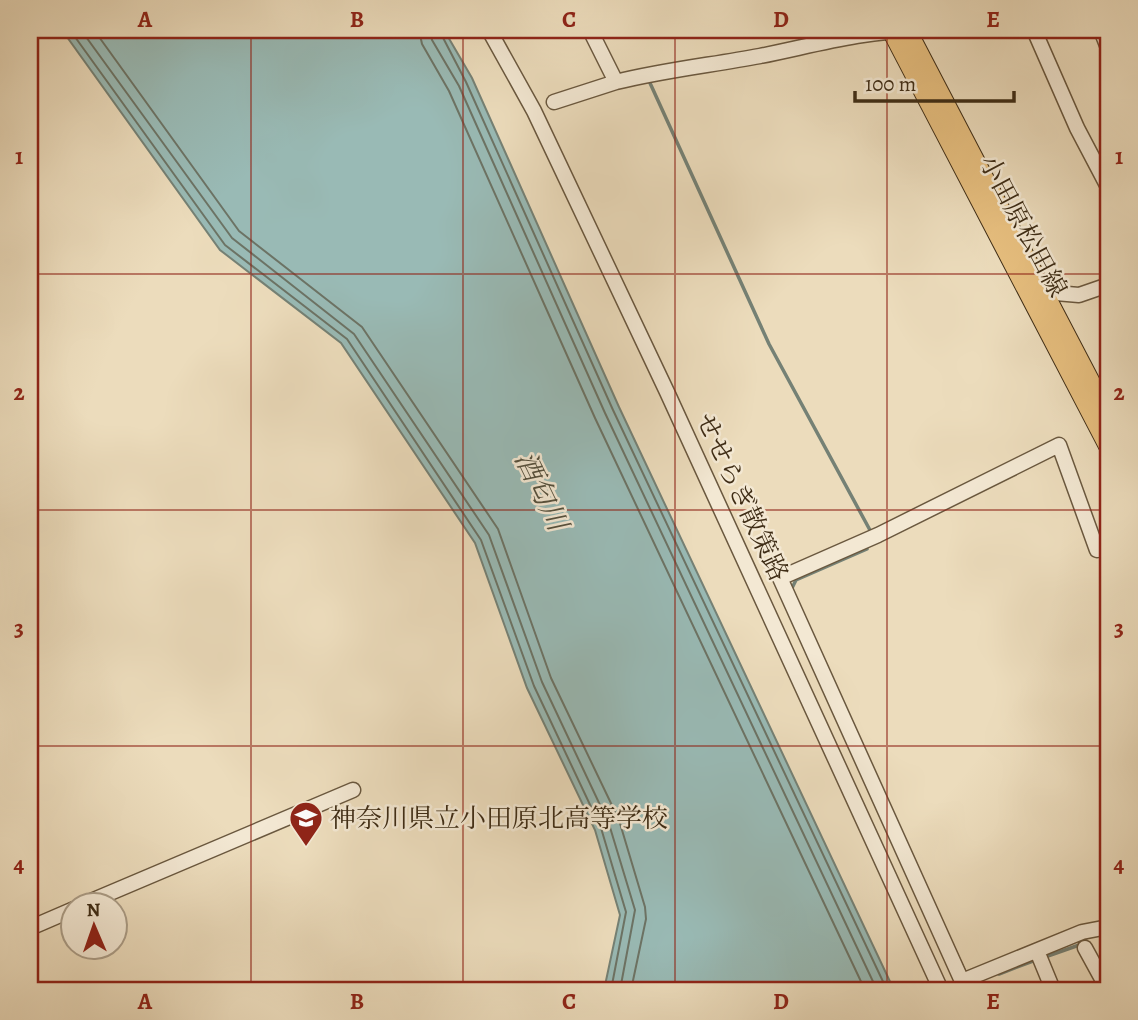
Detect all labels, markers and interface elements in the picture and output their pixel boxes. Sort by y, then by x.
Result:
text: A [137,4,153,35]
text: B [350,4,364,35]
text: C [562,4,576,35]
text: D [773,4,789,35]
text: E [986,4,1000,35]
scale bar [855,60,1014,104]
text: 100 m [865,70,916,98]
text: 1 [15,141,23,172]
text: 1 [1115,141,1123,172]
street label: 小田原松田線 [971,149,1075,303]
text: 2 [13,377,25,408]
text: 2 [1113,377,1125,408]
street label: せせらぎ散策路 [688,407,796,587]
water label: 酒匂川 [506,445,578,540]
text: 3 [14,613,24,644]
text: 3 [1114,613,1124,644]
school or university icon: 神奈川県立小田原北高等学校 [287,799,325,848]
place label: 神奈川県立小田原北高等学校 [330,801,668,836]
text: 4 [14,849,25,880]
text: 4 [1114,849,1125,880]
north arrow [60,890,130,960]
text: N [86,897,101,923]
text: A [137,986,153,1017]
text: B [350,986,364,1017]
text: C [562,986,576,1017]
text: D [773,986,789,1017]
text: E [986,986,1000,1017]

